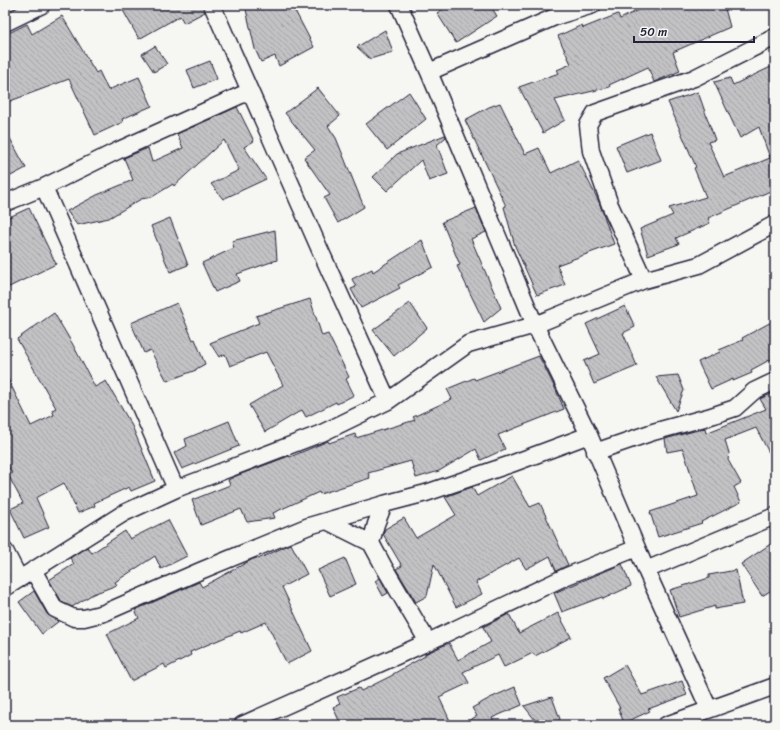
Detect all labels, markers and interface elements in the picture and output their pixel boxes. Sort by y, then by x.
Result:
scale bar [634,18,754,44]
text: 50 m [640,21,667,43]

